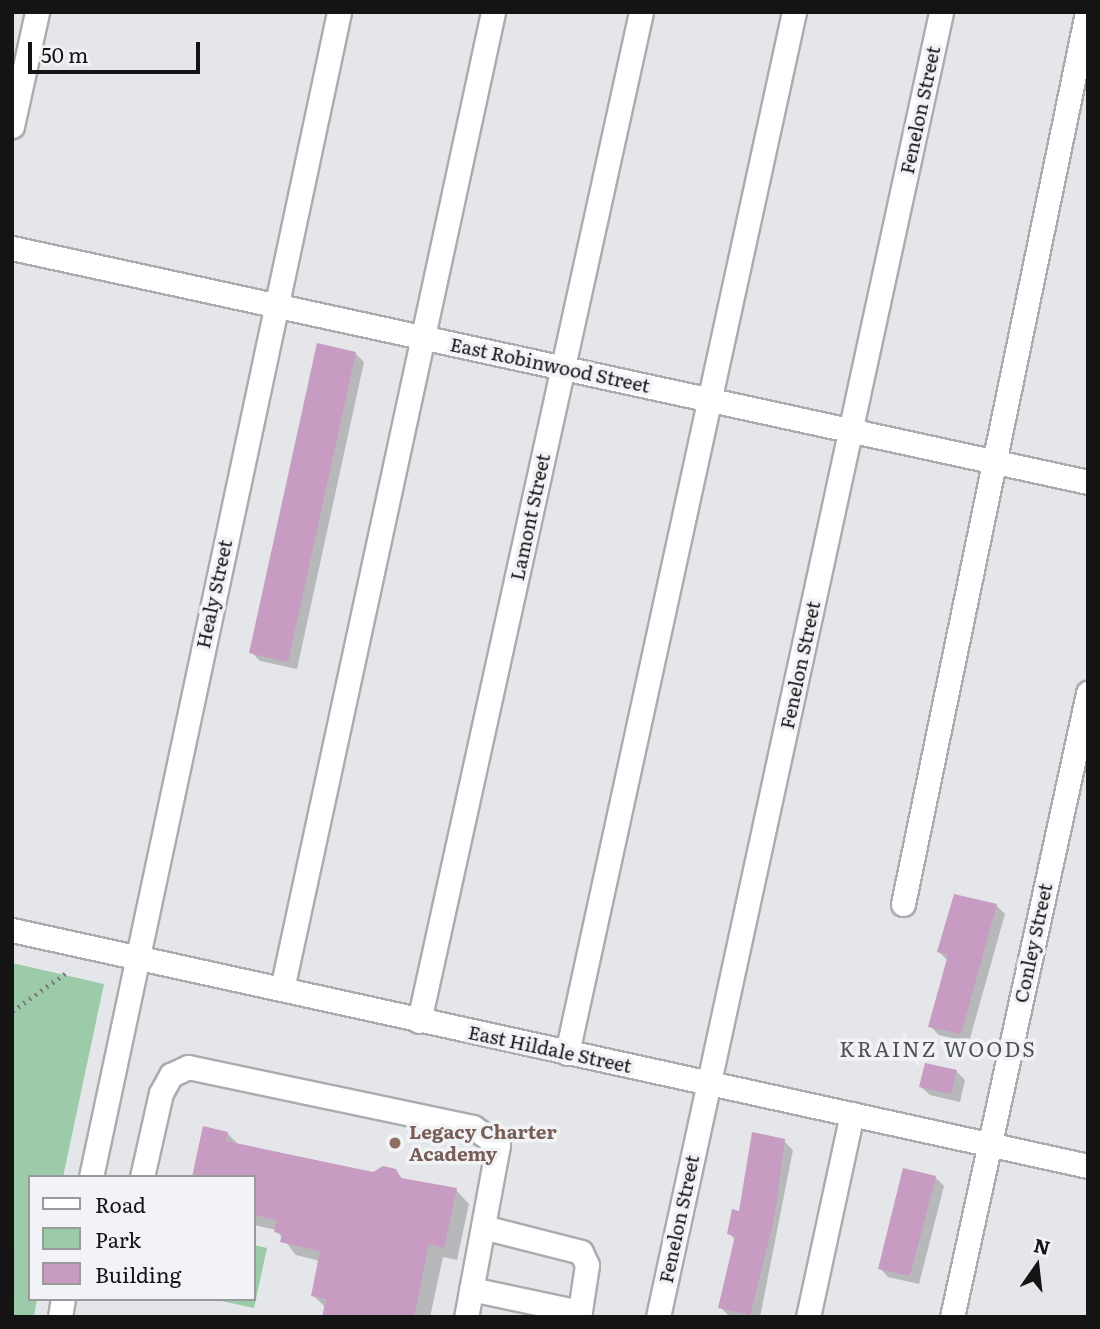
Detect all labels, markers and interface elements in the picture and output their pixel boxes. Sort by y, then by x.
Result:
scale bar [32,28,203,72]
text: 50 m [41,38,88,69]
street label: Fenelon Street [895,44,945,176]
street label: East Robinwood Street [448,333,652,397]
street label: Lamont Street [505,451,555,583]
street label: Healy Street [191,537,237,651]
street label: Fenelon Street [775,599,825,731]
street label: Conley Street [1009,881,1057,1005]
street label: East Hildale Street [466,1021,634,1077]
district label: KRAINZ WOODS [841,1035,1035,1061]
place label: Legacy Charter Academy [409,1121,557,1165]
marker: Legacy Charter Academy [387,1135,403,1151]
street label: Fenelon Street [654,1153,704,1285]
legend [28,1175,256,1301]
text: Road [95,1188,146,1219]
text: Park [95,1223,141,1254]
text: N [1031,1230,1053,1261]
north arrow [1002,1231,1072,1301]
text: Building [95,1258,181,1289]

